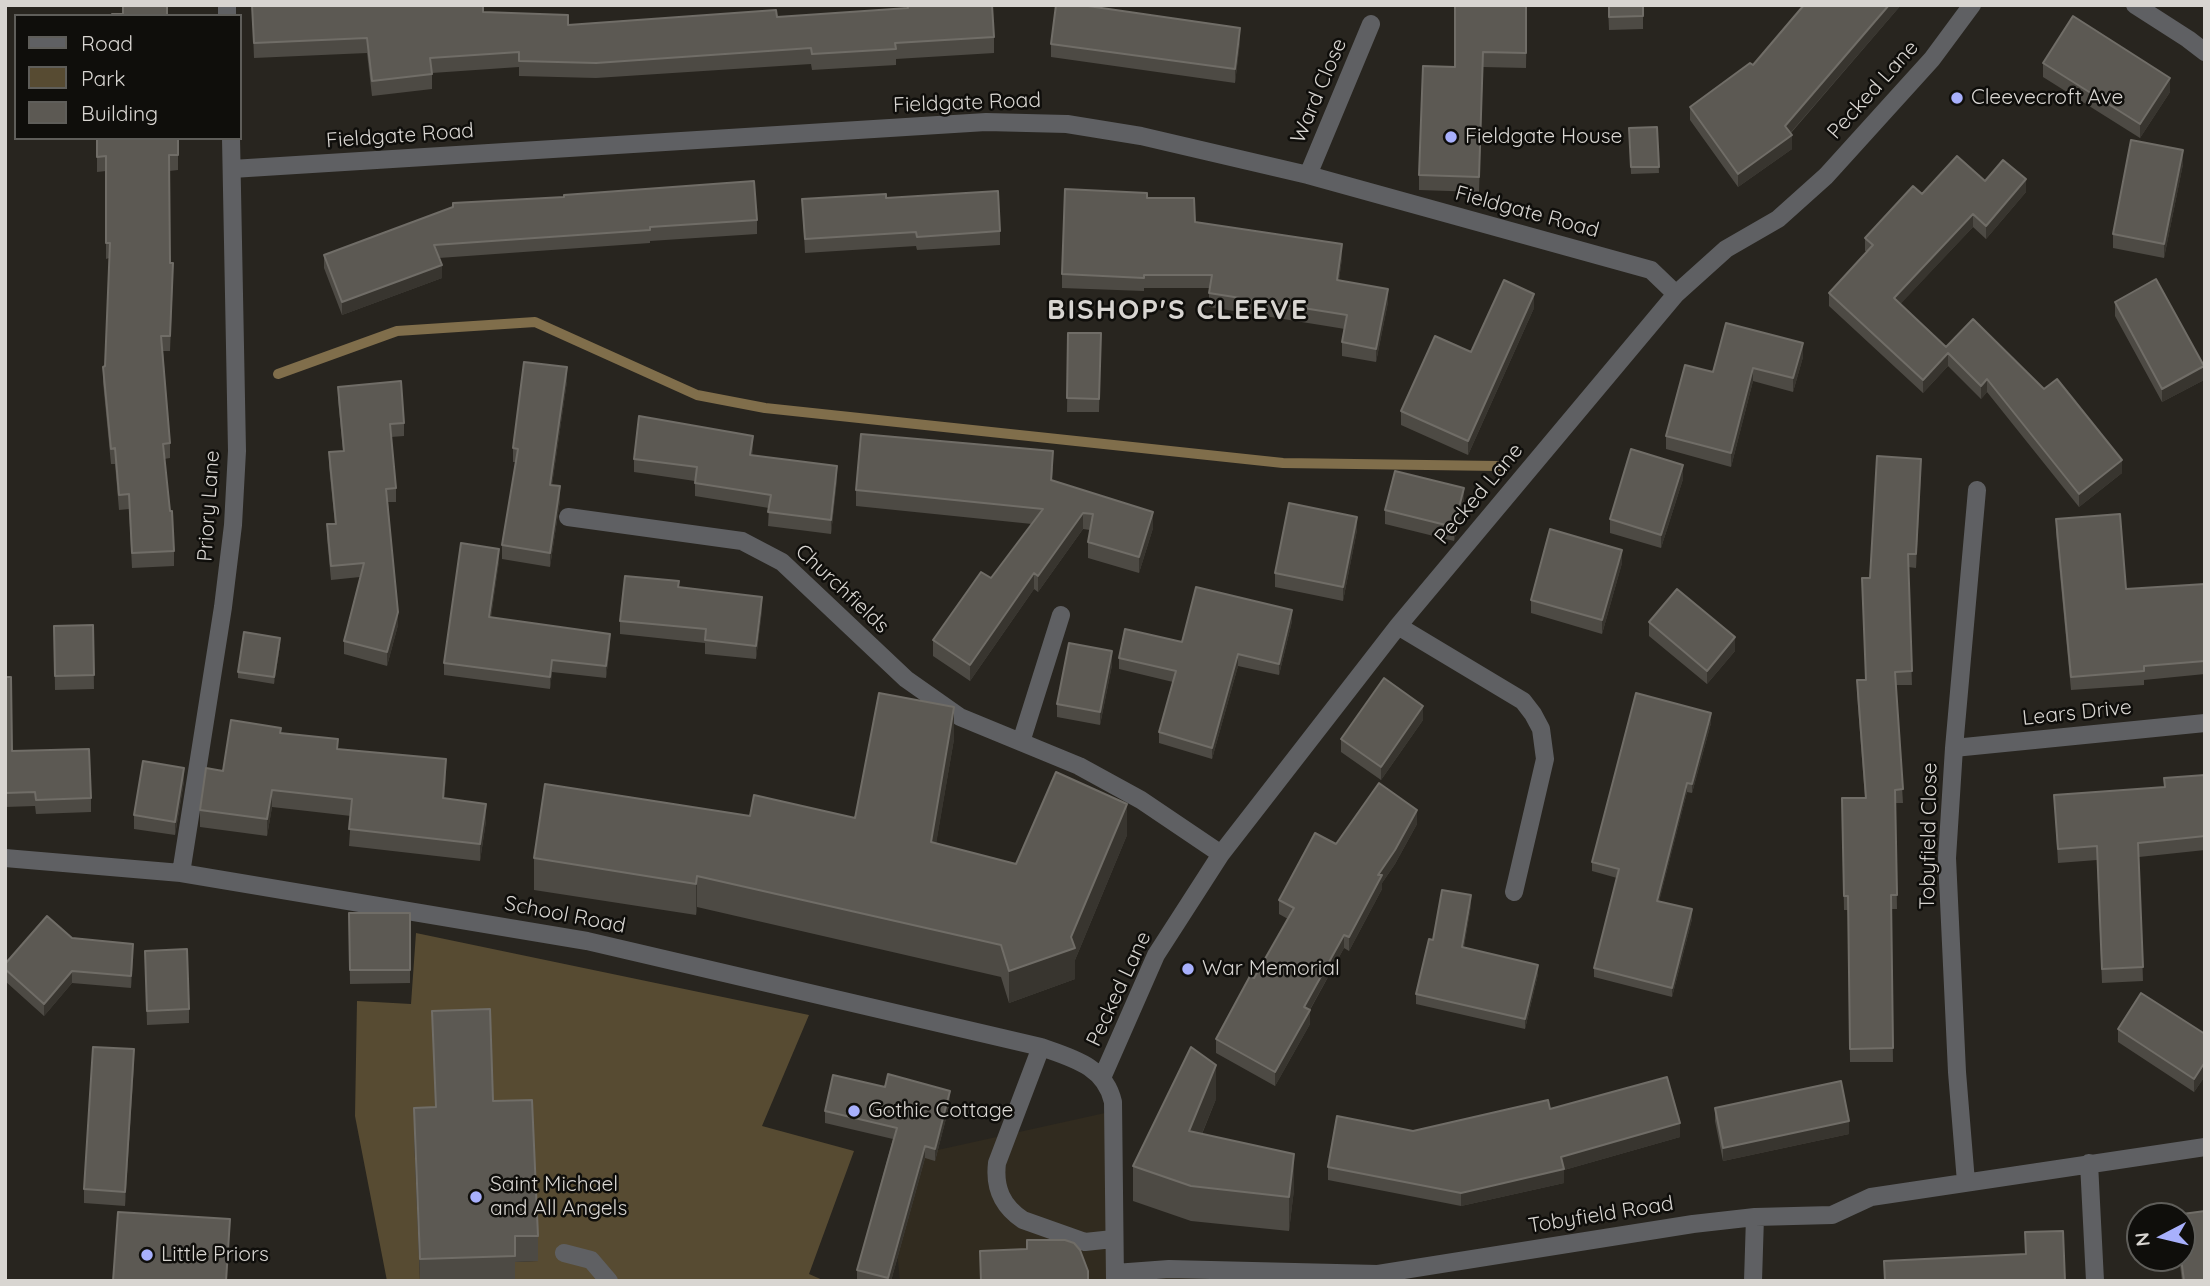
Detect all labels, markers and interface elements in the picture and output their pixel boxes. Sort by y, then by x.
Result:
legend [14,14,242,140]
text: Road [81,30,133,56]
street label: Ward Close [1286,35,1352,147]
street label: Pecked Lane [1822,35,1924,145]
text: Park [81,65,125,91]
place label: Cleevecroft Ave [1971,85,2123,111]
street label: Fieldgate Road [893,88,1041,118]
marker: Cleevecroft Ave [1949,90,1965,106]
text: Building [81,100,158,126]
street label: Fieldgate Road [325,118,475,154]
place label: Fieldgate House [1465,124,1622,150]
marker: Fieldgate House [1443,129,1459,145]
street label: Fieldgate Road [1452,181,1602,243]
district label: BISHOP'S CLEEVE [1049,294,1307,328]
street label: Pecked Lane [1429,438,1529,550]
street label: Priory Lane [193,450,225,562]
street label: Churchfields [790,539,894,639]
street label: Lears Drive [2021,695,2133,731]
street label: Tobyfield Close [1915,762,1943,910]
street label: School Road [502,891,628,939]
street label: Pecked Lane [1081,927,1157,1051]
place label: War Memorial [1202,956,1340,982]
marker: War Memorial [1180,961,1196,977]
place label: Gothic Cottage [868,1098,1013,1124]
marker: Gothic Cottage [846,1103,862,1119]
place label: Saint Michael and All Angels [490,1172,627,1222]
marker: Saint Michael and All Angels [468,1189,484,1205]
street label: Tobyfield Road [1527,1191,1675,1239]
north arrow [2126,1202,2196,1272]
text: N [2129,1231,2155,1248]
place label: Little Priors [161,1242,269,1268]
marker: Little Priors [139,1247,155,1263]

